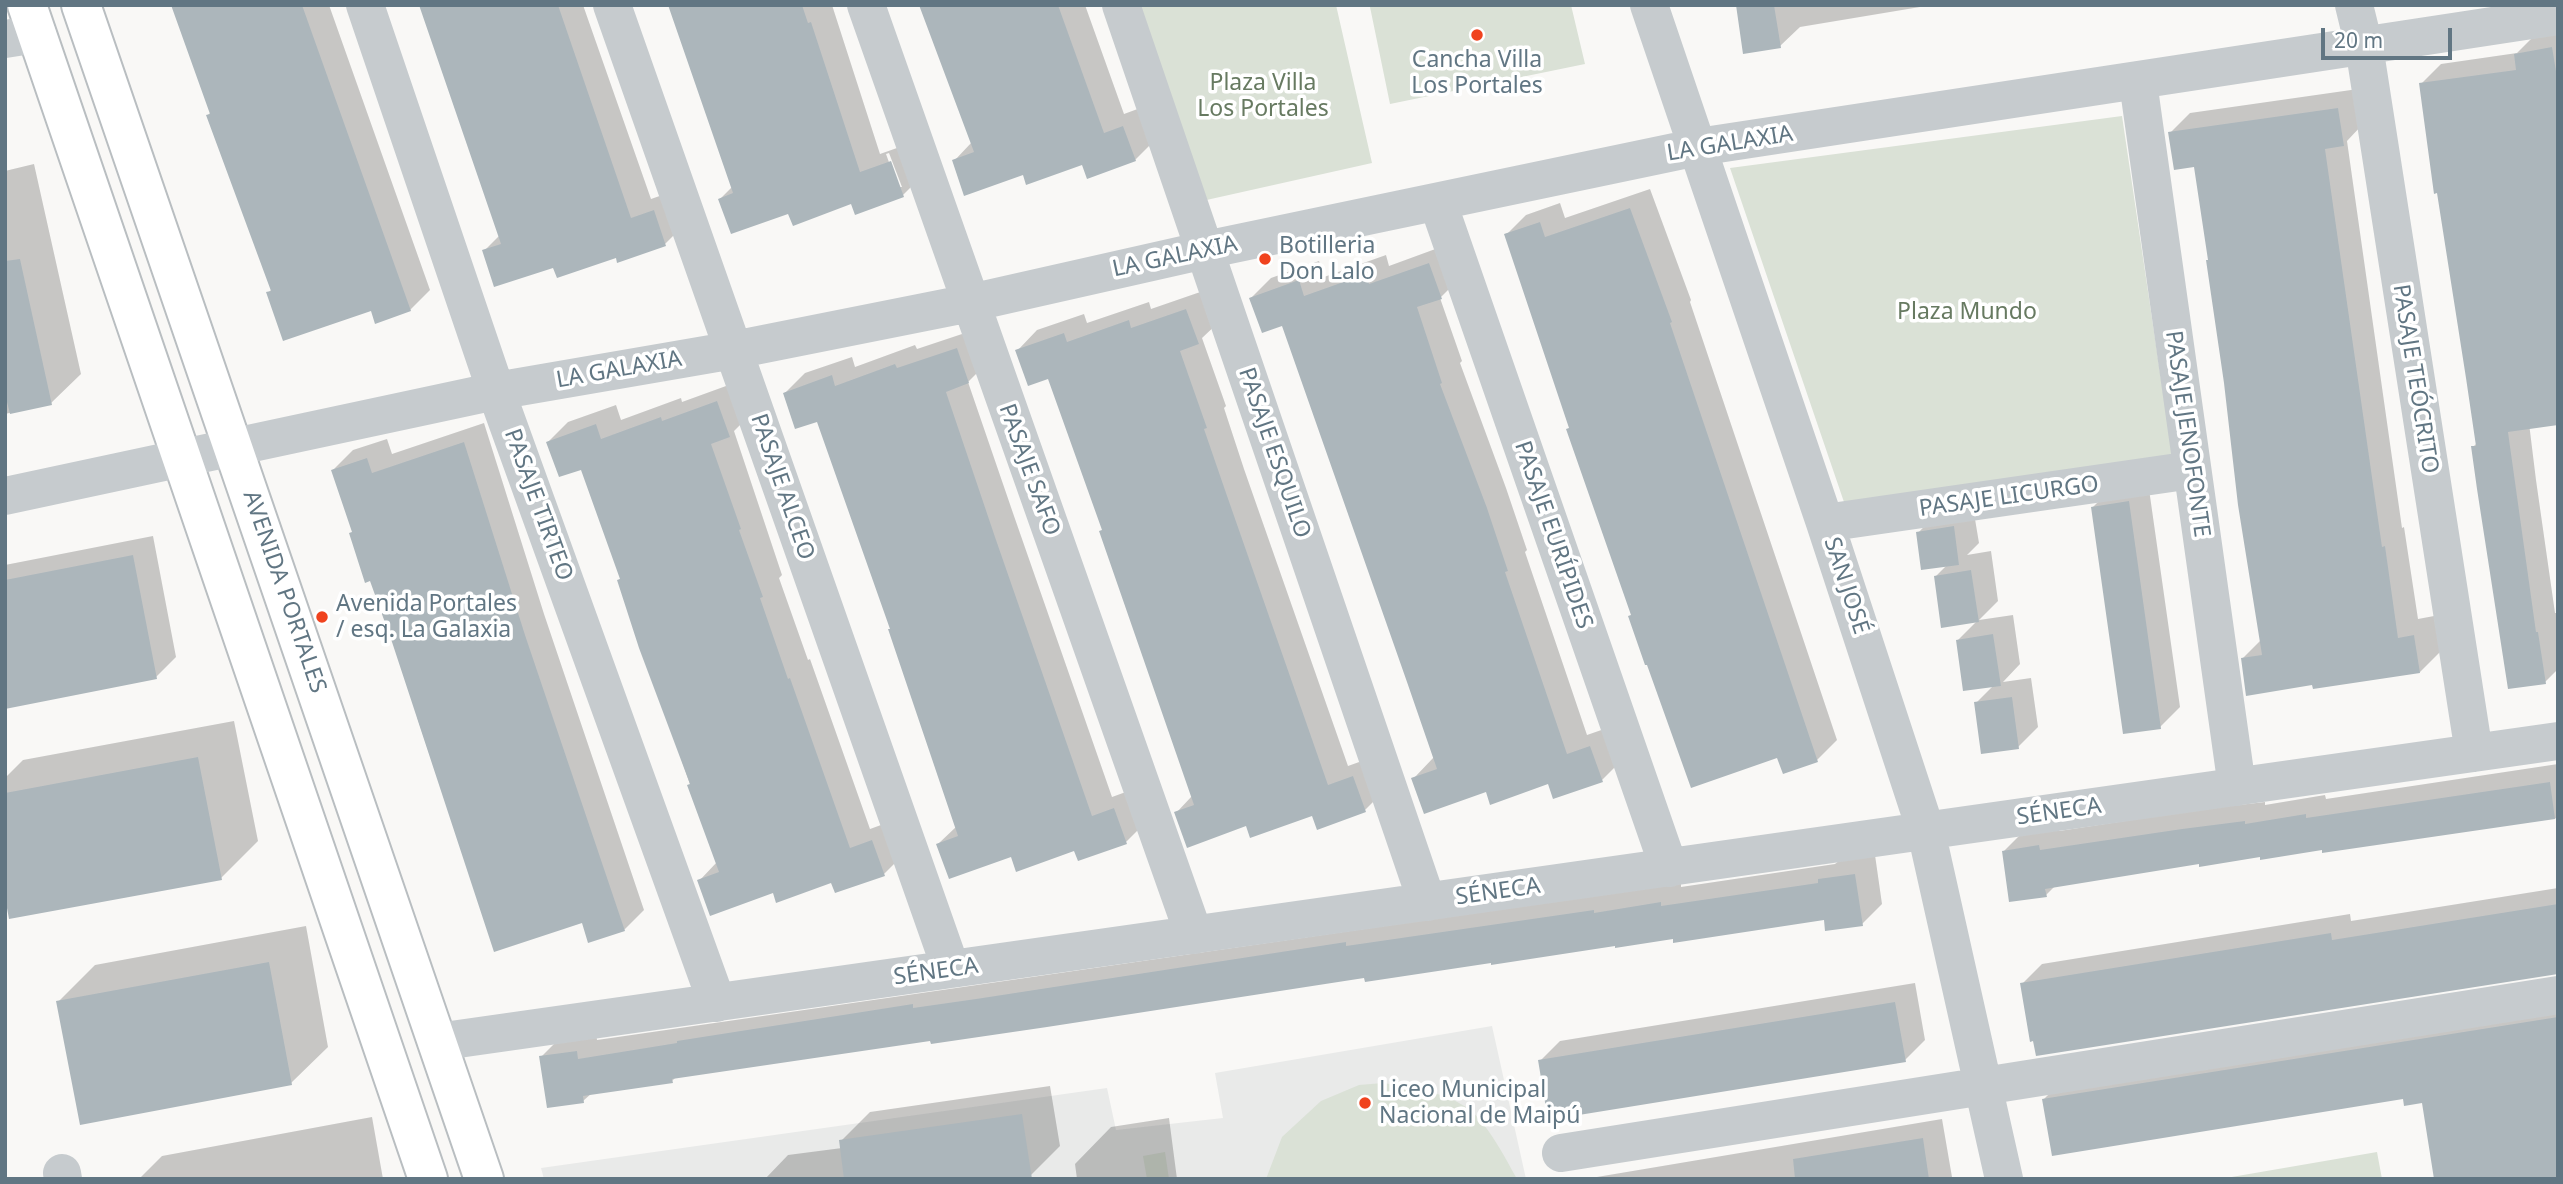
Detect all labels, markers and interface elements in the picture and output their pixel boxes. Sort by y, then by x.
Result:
scale bar [2325,14,2456,58]
text: 20 m [2334,26,2383,54]
marker: Cancha Villa Los Portales [1469,27,1485,43]
place label: Cancha Villa Los Portales [1411,46,1543,100]
park label: Plaza Villa Los Portales [1197,69,1329,123]
street label: LA GALAXIA [1665,120,1795,168]
street label: LA GALAXIA [1110,230,1240,284]
place label: Botilleria Don Lalo [1279,232,1375,286]
marker: Botilleria Don Lalo [1257,251,1273,267]
street label: PASAJE TEÓCRITO [2386,282,2444,476]
park label: Plaza Mundo [1897,298,2037,326]
street label: PASAJE JENOFONTE [2159,329,2215,539]
street label: LA GALAXIA [554,345,684,395]
street label: PASAJE ESQUILO [1232,364,1316,542]
street label: PASAJE SAFO [992,400,1066,540]
street label: PASAJE ALCEO [744,410,820,564]
street label: PASAJE TIRTEO [498,425,578,585]
street label: PASAJE EURÍPIDES [1508,438,1598,632]
street label: PASAJE LICURGO [1917,471,2101,523]
street label: AVENIDA PORTALES [236,487,332,697]
street label: SAN JOSÉ [1817,534,1875,638]
place label: Avenida Portales / esq. La Galaxia [336,590,517,644]
marker: Avenida Portales / esq. La Galaxia [314,609,330,625]
street label: SÉNECA [2015,792,2103,832]
street label: SÉNECA [1454,872,1542,912]
street label: SÉNECA [892,952,980,992]
place label: Liceo Municipal Nacional de Maipú [1379,1076,1580,1130]
marker: Liceo Municipal Nacional de Maipú [1357,1095,1373,1111]

